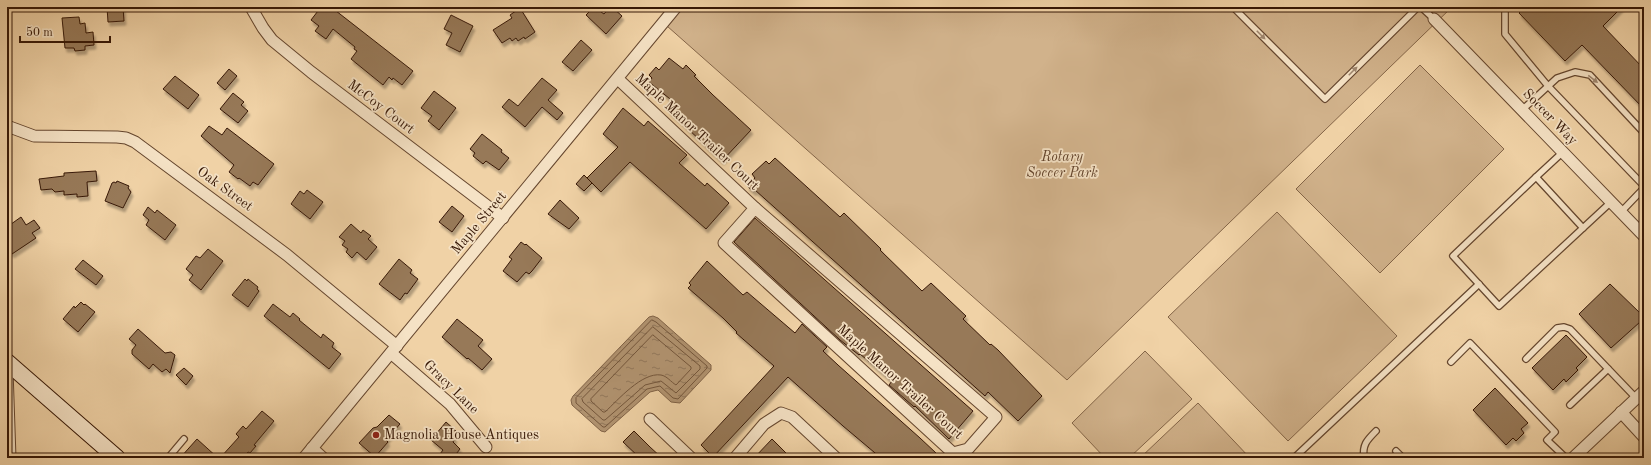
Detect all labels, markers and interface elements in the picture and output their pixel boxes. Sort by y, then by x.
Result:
scale bar [20,18,110,44]
text: 50 m [26,26,53,39]
one-way arrow [1256,30,1266,39]
one-way arrow [1348,66,1358,76]
street label: Maple Manor Trailer Court [632,71,762,193]
one-way arrow [1588,75,1599,83]
street label: McCoy Court [345,77,417,137]
street label: Soccer Way [1520,86,1580,148]
park label: Rotary Soccer Park [1026,150,1098,180]
street label: Oak Street [195,164,255,214]
street label: Maple Street [449,189,509,257]
street label: Maple Manor Trailer Court [835,322,966,442]
street label: Gracy Lane [421,357,481,417]
place label: Magnolia House Antiques [384,428,539,442]
marker: Magnolia House Antiques [371,430,381,440]

